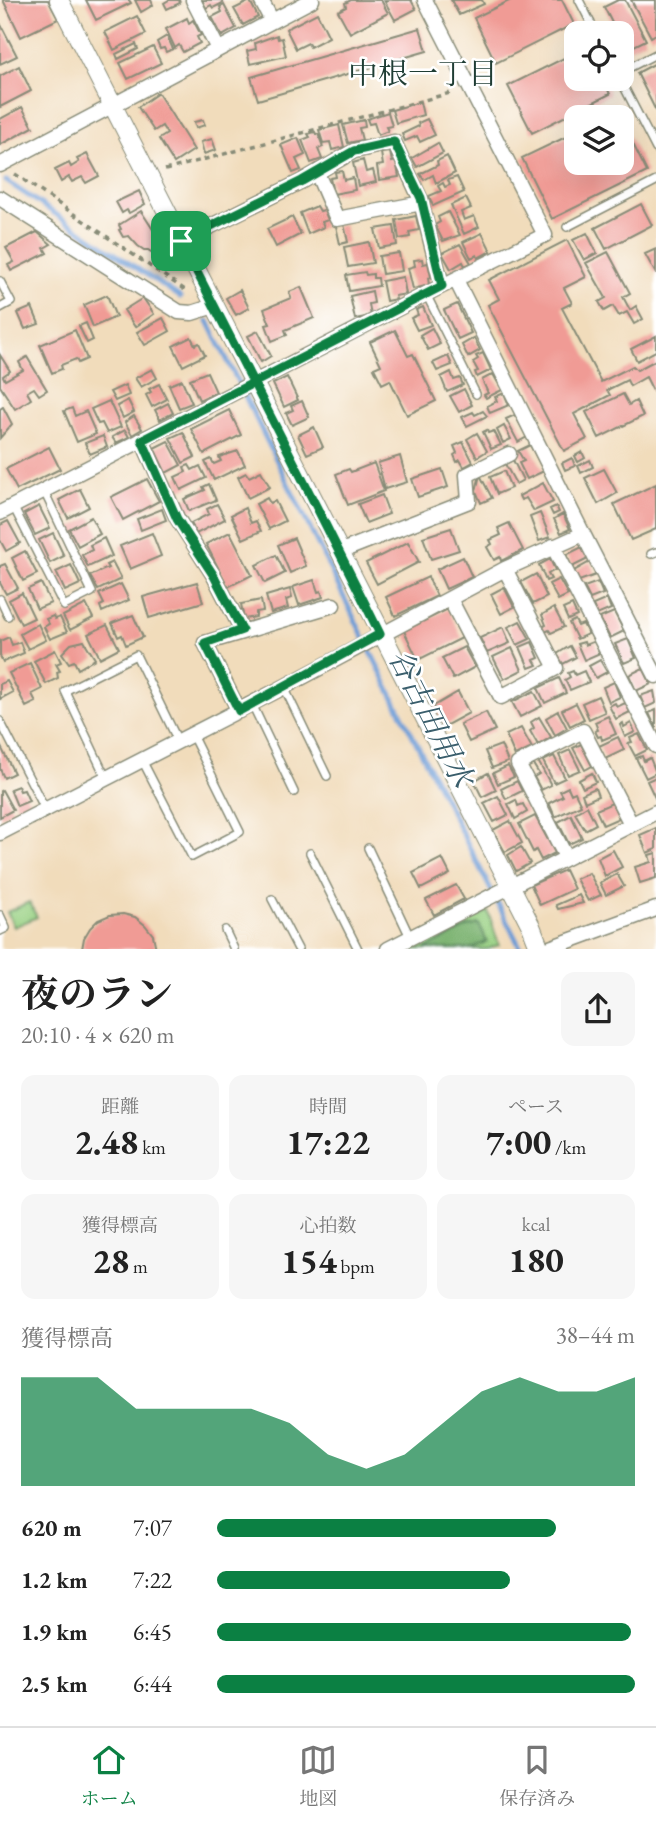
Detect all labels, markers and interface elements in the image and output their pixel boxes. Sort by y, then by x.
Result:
map controls [564,21,634,175]
button: locate [564,21,634,91]
district label: 中根一丁目 [348,54,498,93]
button: layers [564,105,634,175]
pin [151,211,211,271]
icon: arrive [162,222,200,260]
water label: 谷古田用水 [380,642,484,796]
text: 夜のラン [21,969,173,1018]
button: share [561,972,635,1046]
text: 20:10 · 4 × 620 m [21,1020,174,1050]
text: 距離 [101,1094,139,1119]
text: 時間 [309,1094,347,1119]
text: ペース [508,1094,564,1119]
text: 2.48 [74,1119,138,1164]
text: 17:22 [286,1119,370,1164]
text: 7:00 [486,1119,551,1164]
text: km [138,1135,166,1160]
text: /km [551,1135,586,1160]
text: kcal [522,1212,550,1237]
text: 獲得標高 [82,1213,158,1238]
text: 心拍数 [299,1213,357,1238]
text: 180 [508,1237,564,1282]
text: 28 [92,1238,129,1283]
text: 154 [281,1238,337,1283]
text: m [129,1254,148,1279]
text: bpm [337,1254,375,1279]
text: 38–44 m [556,1320,635,1350]
text: 獲得標高 [21,1323,113,1353]
text: 620 m [21,1513,82,1543]
text: 7:07 [133,1513,172,1543]
text: 1.2 km [21,1565,88,1595]
text: 7:22 [133,1565,172,1595]
text: 1.9 km [21,1617,88,1647]
text: 6:45 [133,1617,172,1647]
text: 2.5 km [21,1669,88,1699]
text: 6:44 [133,1669,172,1699]
tab: ホーム [81,1741,138,1811]
tab: 地図 [299,1741,337,1811]
tab: 保存済み [499,1741,575,1811]

